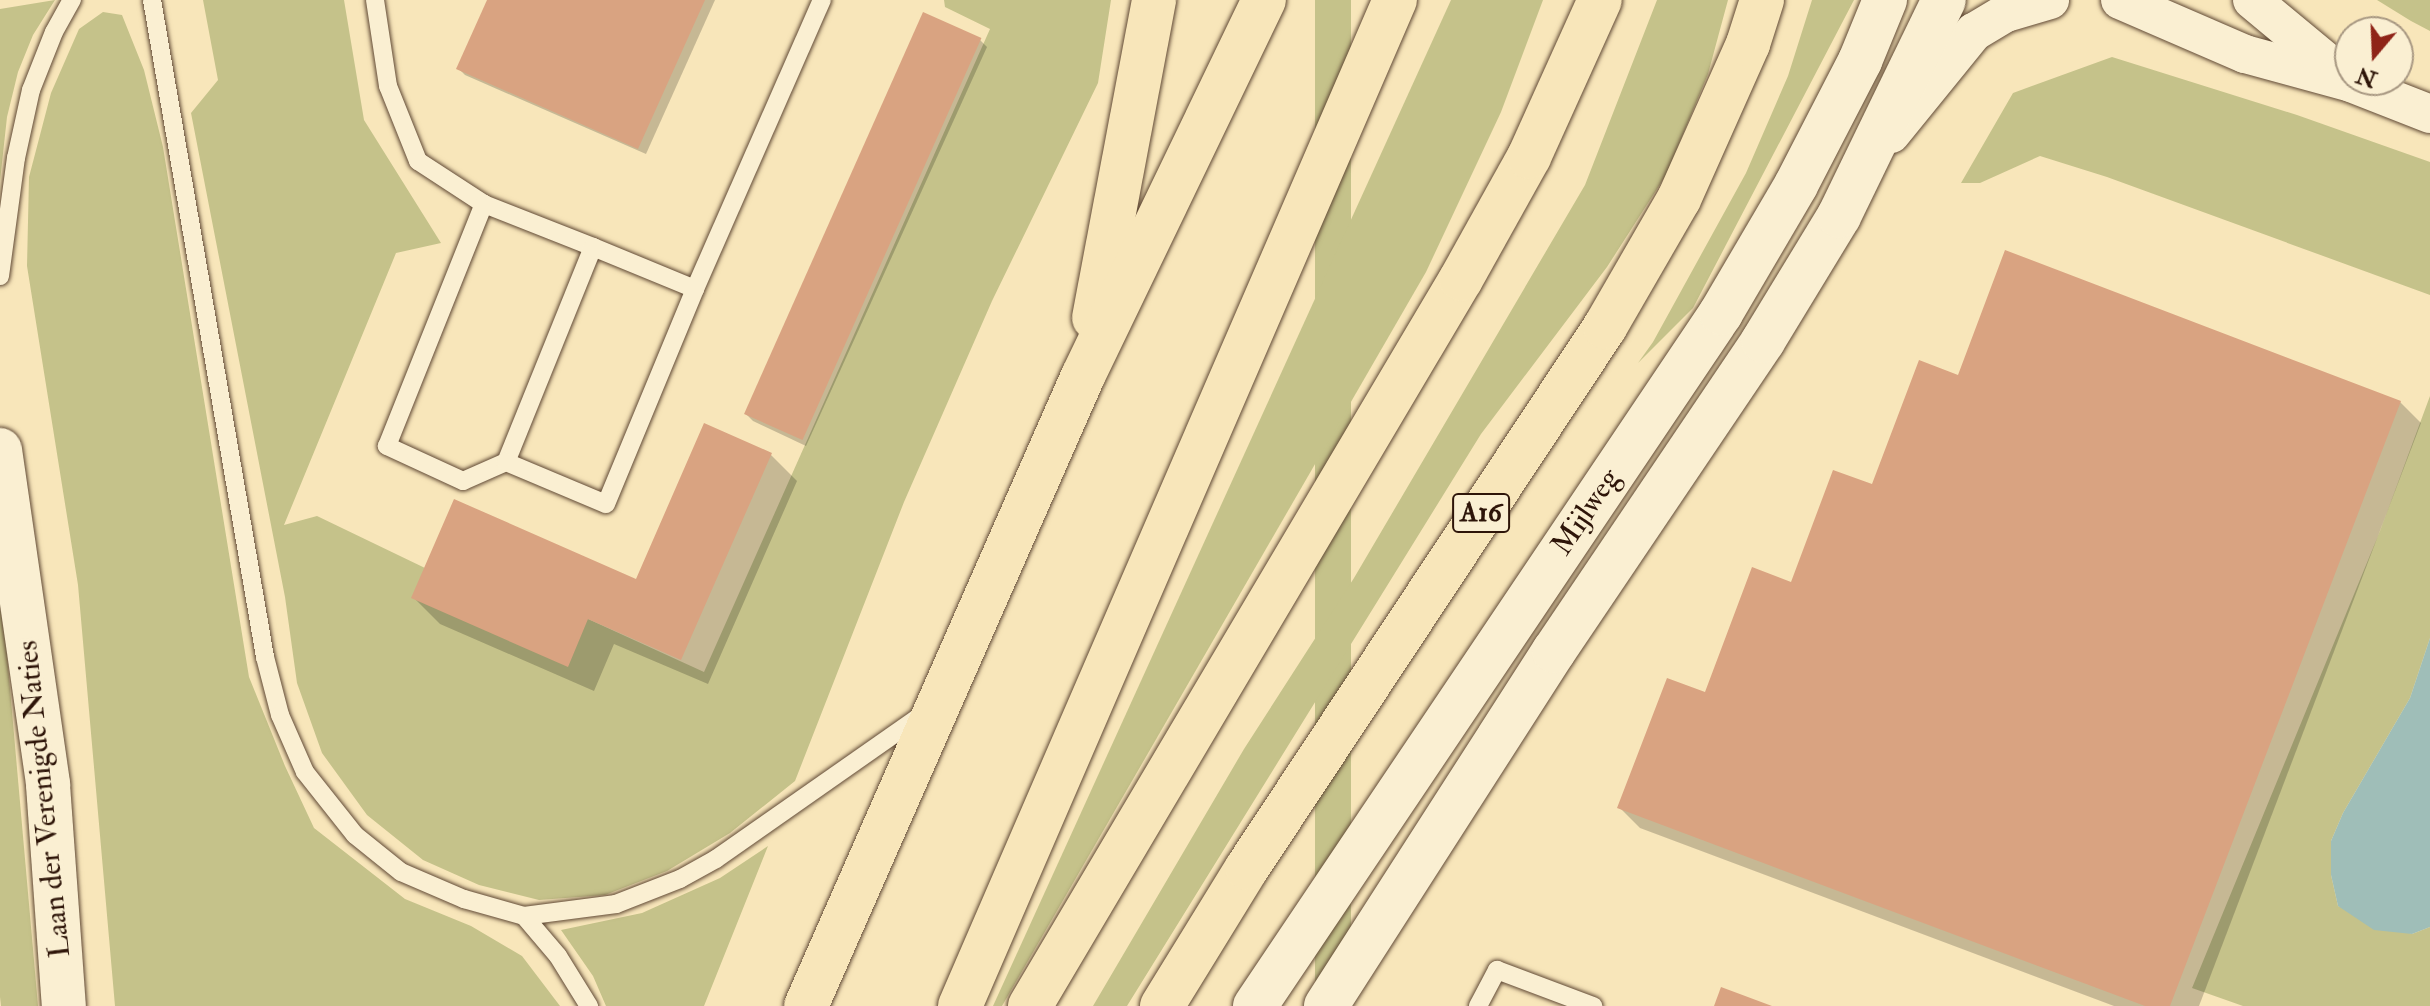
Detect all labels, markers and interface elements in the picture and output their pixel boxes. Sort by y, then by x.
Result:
north arrow [2334,16,2414,96]
text: N [2353,60,2381,93]
street label: Mijlweg [1544,462,1628,562]
road number: A16 [1451,489,1511,537]
street label: Laan der Verenigde Naties [9,639,79,959]

